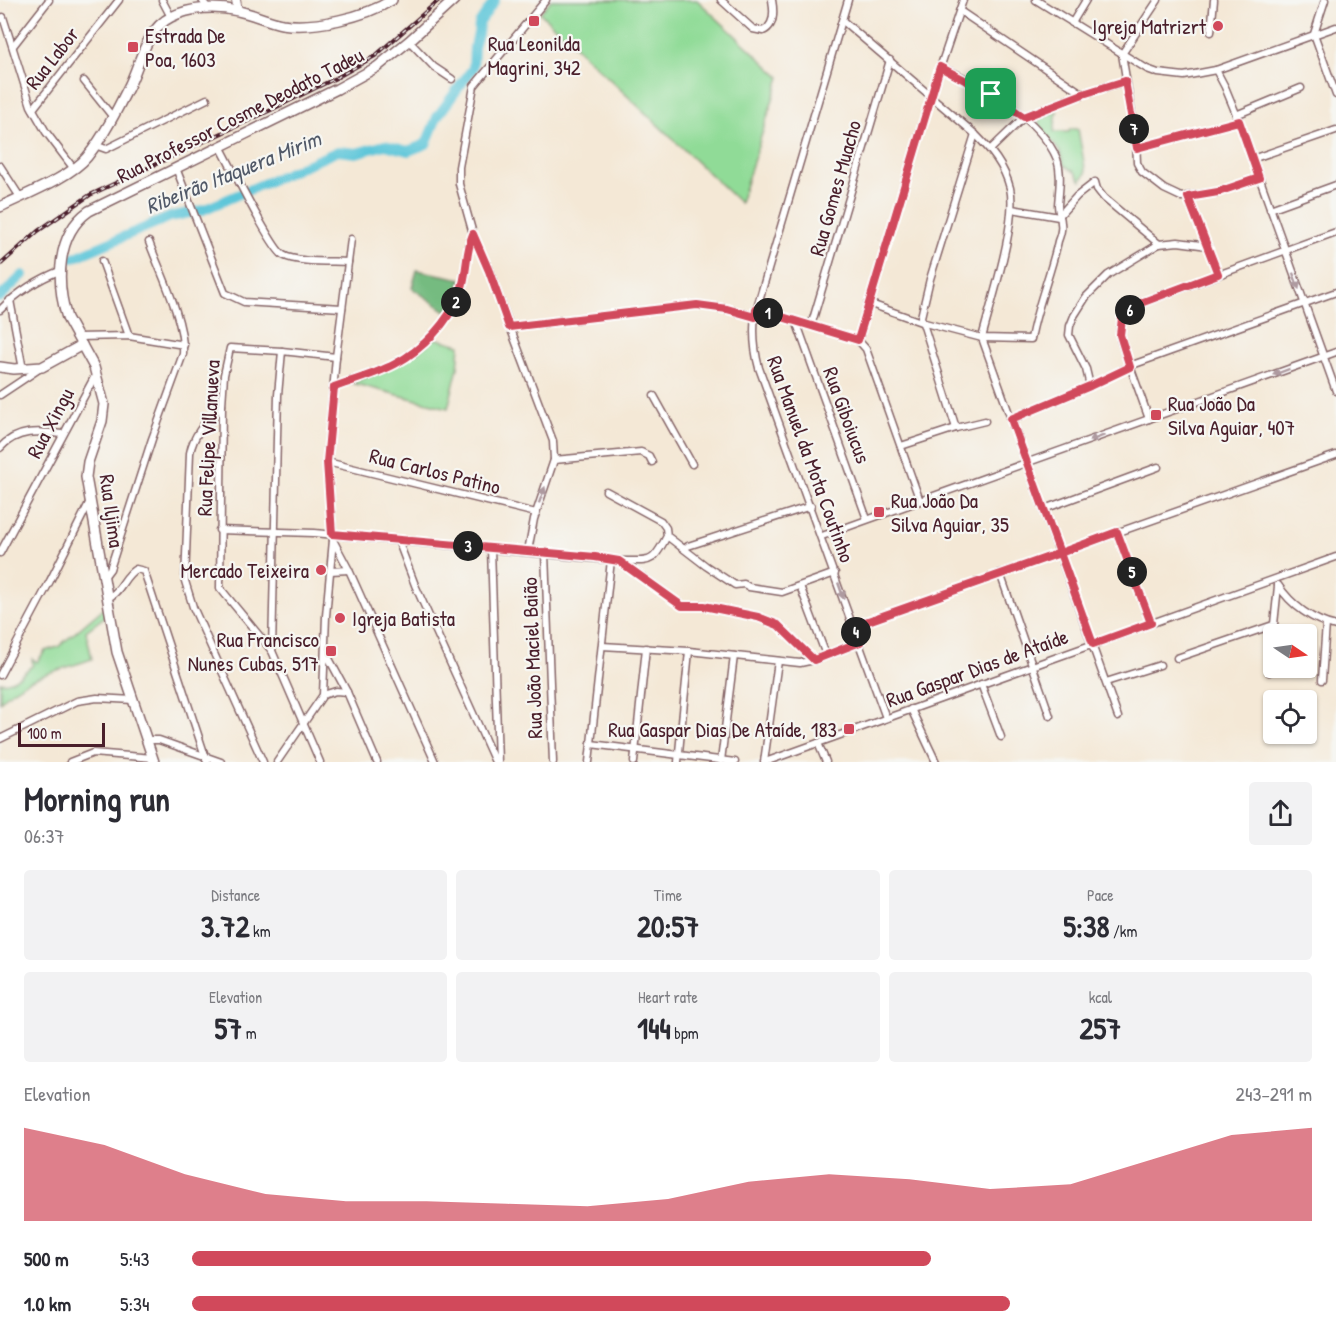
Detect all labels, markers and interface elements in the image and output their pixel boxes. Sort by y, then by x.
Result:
place label: Igreja Matrizrt [1092,12,1207,41]
marker: Rua Leonilda Magrini, 342 [527,14,541,28]
marker: Igreja Matrizrt [1211,19,1225,33]
street label: Rua Labor [18,21,86,95]
place label: Estrada De Poa, 1603 [145,21,226,74]
place label: Rua Leonilda Magrini, 342 [487,29,581,82]
street label: Rua Professor Cosme Deodato Tadeu [112,40,369,190]
marker: Estrada De Poa, 1603 [126,40,140,54]
pin [965,68,1016,119]
icon: arrive [974,77,1007,110]
pin: 7 [1119,114,1149,144]
street label: Rua Gomes Muacho [802,117,868,259]
text: 7 [1130,118,1138,140]
water label: Ribeirão Itaquera Mirim [141,123,326,221]
one-way arrow [1291,272,1301,290]
pin: 2 [441,287,471,317]
text: 2 [452,291,460,313]
pin: 6 [1115,295,1145,325]
pin: 1 [753,298,783,328]
text: 6 [1127,299,1133,321]
text: 1 [765,302,771,324]
street label: Rua Manuel da Mota Coutinho [760,352,862,566]
street label: Rua Felipe Villanueva [189,359,227,517]
street label: Rua Giboiucus [816,363,878,467]
one-way arrow [1272,368,1290,378]
street label: Rua Xingu [19,382,81,463]
place label: Rua João Da Silva Aguiar, 407 [1168,389,1295,442]
marker: Rua João Da Silva Aguiar, 407 [1149,408,1163,422]
one-way arrow [1088,433,1106,443]
street label: Rua Carlos Patino [366,441,504,501]
street label: Rua Iljima [93,473,131,549]
one-way arrow [538,486,548,504]
place label: Rua João Da Silva Aguiar, 35 [891,486,1009,539]
marker: Rua João Da Silva Aguiar, 35 [872,505,886,519]
pin: 3 [453,531,483,561]
text: 3 [464,535,472,557]
place label: Mercado Teixeira [181,556,309,585]
pin: 5 [1117,557,1147,587]
text: 5 [1129,561,1135,583]
marker: Mercado Teixeira [314,563,328,577]
street label: Rua João Maciel Baião [515,577,549,739]
one-way arrow [837,582,847,600]
place label: Igreja Batista [352,604,455,633]
marker: Igreja Batista [333,611,347,625]
pin: 4 [841,617,871,647]
text: 4 [853,621,859,643]
street label: Rua Gaspar Dias de Ataíde [882,622,1072,714]
north arrow [1263,624,1317,678]
map controls [1263,624,1317,744]
place label: Rua Francisco Nunes Cubas, 517 [188,625,319,678]
marker: Rua Francisco Nunes Cubas, 517 [324,644,338,658]
button: locate [1263,690,1317,744]
place label: Rua Gaspar Dias De Ataíde, 183 [608,715,837,744]
scale bar [18,720,105,748]
text: 100 m [27,722,62,744]
marker: Rua Gaspar Dias De Ataíde, 183 [842,722,856,736]
text: Morning run [24,777,170,821]
button: share [1249,782,1312,845]
text: 06:37 [24,822,64,849]
text: Distance [211,884,260,906]
text: Time [654,884,682,906]
text: Pace [1087,884,1114,906]
text: 3.72 [201,906,249,946]
text: 20:57 [637,906,699,946]
text: 5:38 [1063,906,1109,946]
text: km [249,920,271,942]
text: /km [1109,920,1137,942]
text: Elevation [209,986,262,1008]
text: Heart rate [638,986,698,1008]
text: kcal [1089,986,1112,1008]
text: 57 [215,1008,242,1048]
text: 144 [637,1008,671,1048]
text: 257 [1080,1008,1121,1048]
text: m [242,1022,257,1044]
text: bpm [671,1022,699,1044]
text: Elevation [24,1080,90,1107]
text: 243–291 m [1236,1080,1312,1107]
text: 500 m [24,1245,69,1272]
text: 5:43 [120,1245,150,1272]
text: 1.0 km [24,1290,71,1317]
text: 5:34 [120,1290,150,1317]

